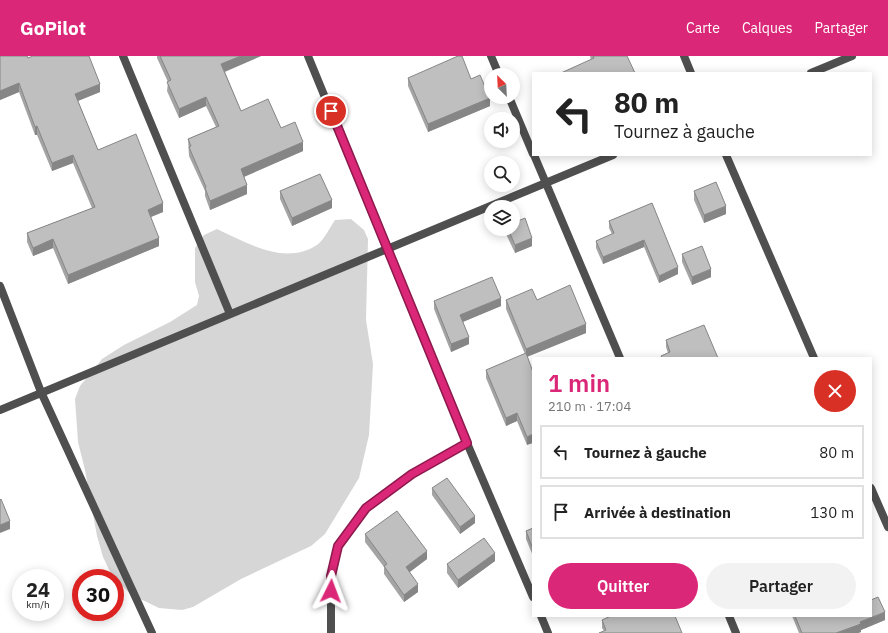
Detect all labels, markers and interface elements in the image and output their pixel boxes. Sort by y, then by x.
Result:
text: GoPilot [20,16,86,40]
text: Carte [686,19,720,37]
text: Calques [742,19,792,37]
text: Partager [814,19,868,37]
north arrow [484,68,520,104]
map controls [484,68,520,236]
text: 80 m [614,84,679,121]
icon: left [548,88,600,140]
pin [314,94,348,128]
icon: arrive [320,100,342,122]
button: sound [484,112,520,148]
text: Tournez à gauche [614,120,755,143]
button: search [484,156,520,192]
button: layers [484,200,520,236]
text: 1 min [548,367,610,399]
button: close [814,370,856,412]
text: 210 m · 17:04 [548,398,631,415]
icon: left [550,441,572,463]
text: Tournez à gauche [584,443,707,462]
text: 80 m [819,443,854,462]
icon: arrive [550,501,572,523]
text: Arrivée à destination [584,503,731,522]
text: 130 m [810,503,854,522]
button: Quitter [548,563,698,609]
button: Partager [706,563,856,609]
speed limit sign: 30 [72,569,124,621]
position arrow [310,570,352,612]
text: 24 [26,576,50,603]
text: km/h [26,598,50,611]

